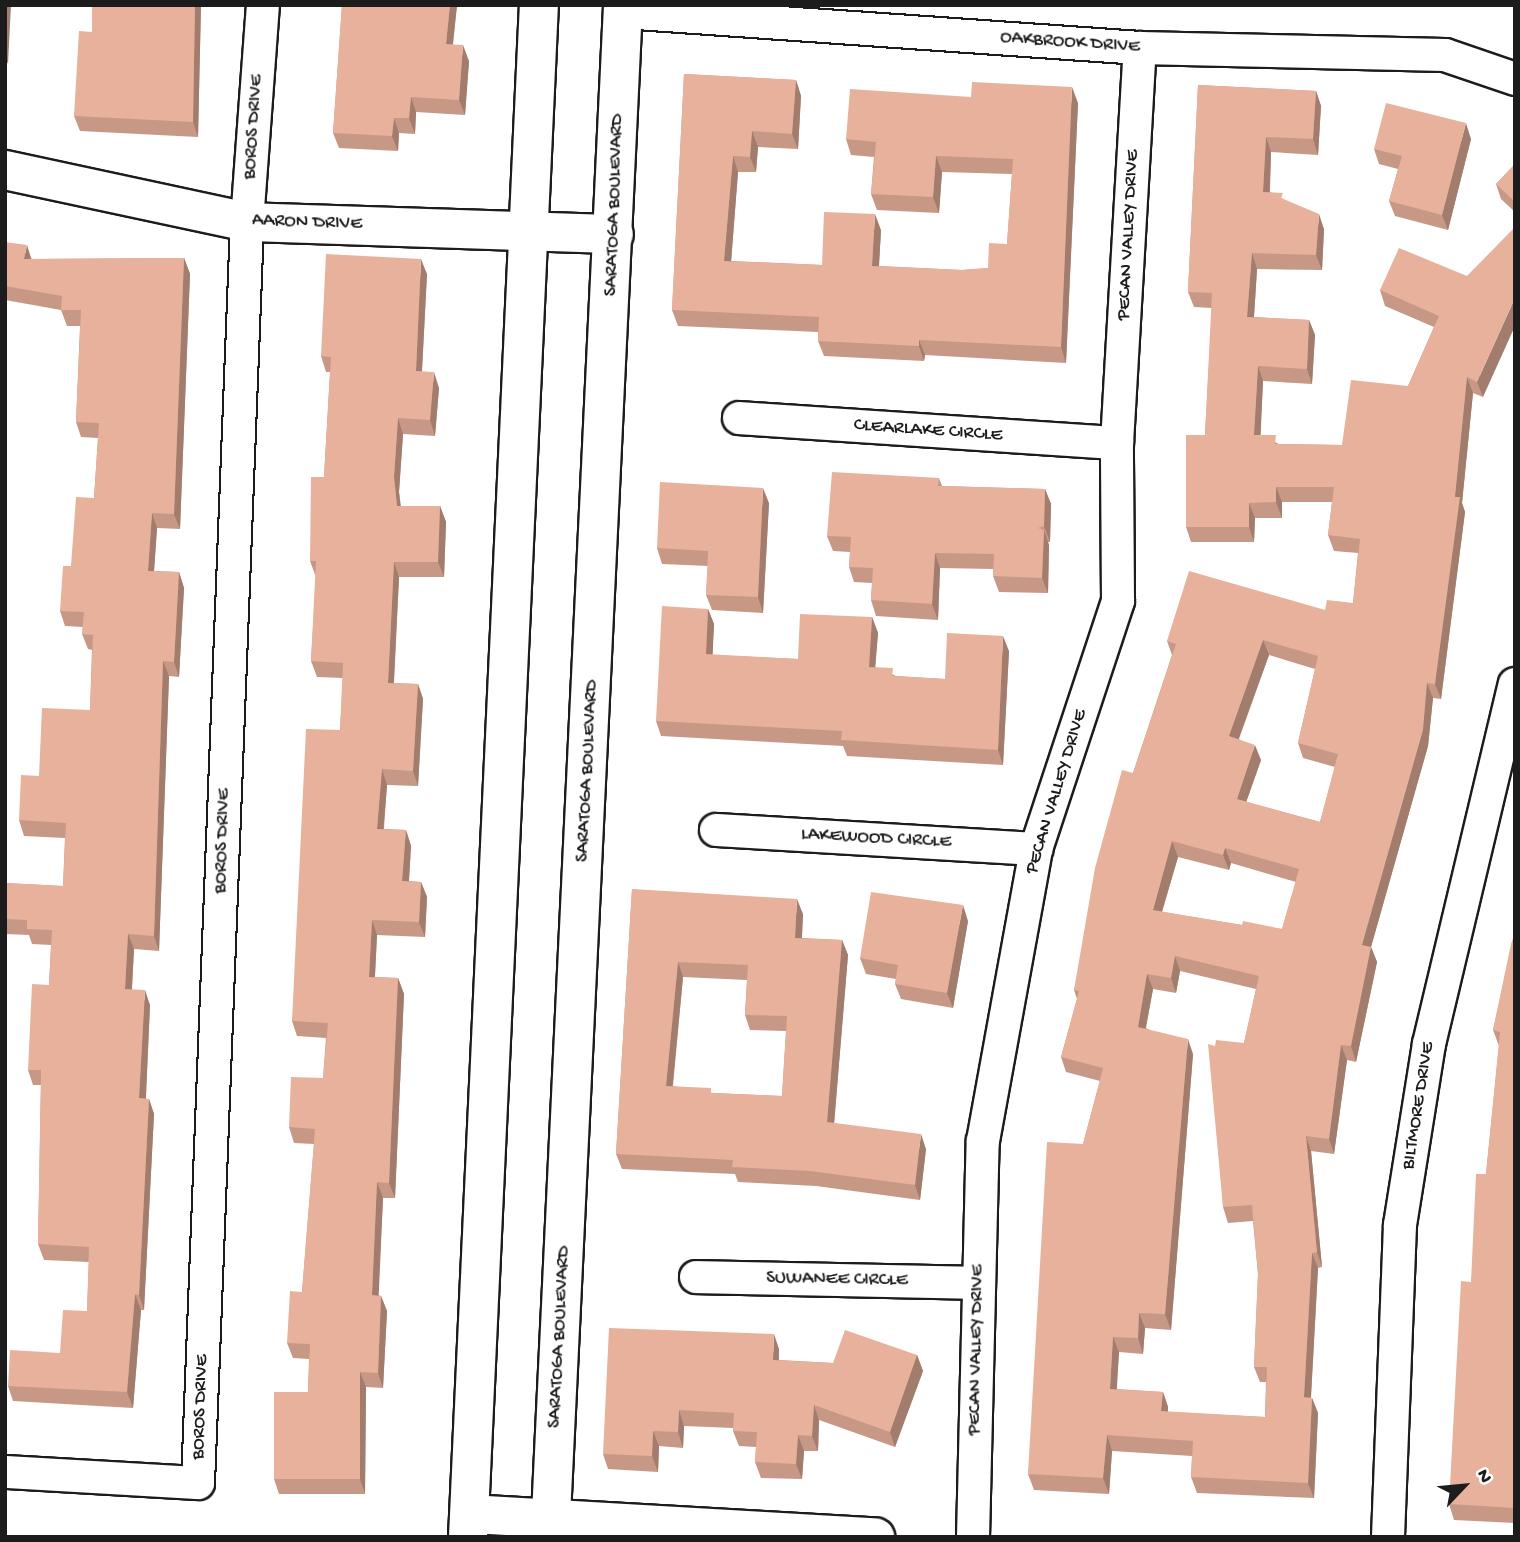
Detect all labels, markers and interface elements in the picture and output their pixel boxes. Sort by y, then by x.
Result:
street label: OAKBROOK DRIVE [999,27,1141,59]
street label: BOROS DRIVE [239,74,269,180]
street label: SARATOGA BOULEVARD [600,113,630,297]
street label: PECAN VALLEY DRIVE [1113,149,1145,321]
street label: AARON DRIVE [252,210,362,236]
street label: CLEARLAKE CIRCLE [853,414,1003,448]
street label: SARATOGA BOULEVARD [572,679,604,863]
street label: PECAN VALLEY DRIVE [1021,707,1093,877]
street label: BOROS DRIVE [210,788,236,894]
street label: LAKEWOOD CIRCLE [800,824,952,854]
street label: BILTMORE DRIVE [1398,1041,1440,1171]
street label: SARATOGA BOULEVARD [544,1245,576,1429]
street label: PECAN VALLEY DRIVE [964,1264,990,1436]
street label: SUWANEE CIRCLE [766,1267,908,1293]
street label: BOROS DRIVE [188,1354,214,1460]
north arrow [1429,1451,1499,1521]
text: N [1470,1466,1496,1487]

